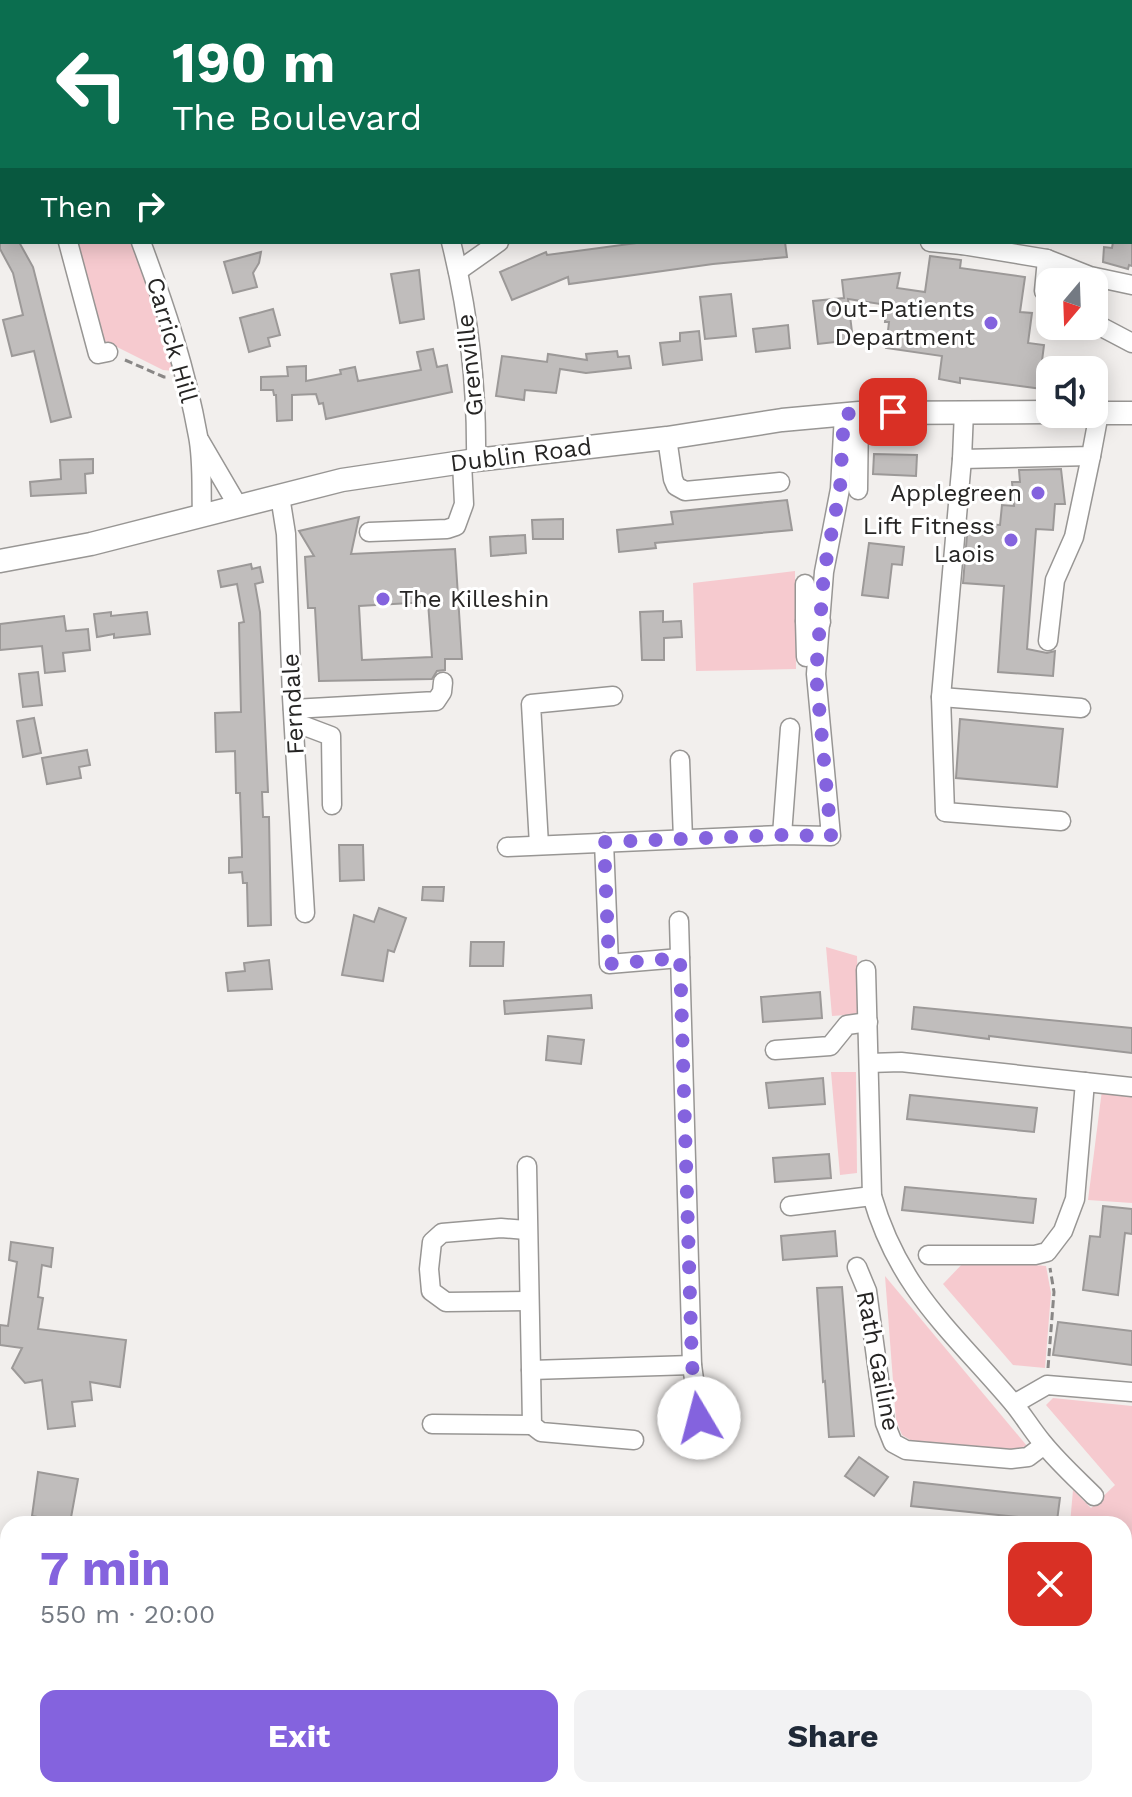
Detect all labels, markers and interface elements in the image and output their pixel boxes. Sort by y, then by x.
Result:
text: 190 m [172,30,335,96]
icon: left [40,32,144,136]
text: The Boulevard [172,97,422,139]
icon: right [128,184,172,228]
text: Then [40,189,112,224]
north arrow [1036,268,1108,340]
map controls [1036,268,1108,428]
street label: Carrick Hill [141,274,203,407]
place label: Out-Patients Department [825,295,975,351]
street label: Grenville [451,313,489,417]
marker: Out-Patients Department [982,314,1000,332]
button: sound [1036,356,1108,428]
pin [859,378,927,446]
icon: arrive [871,390,915,434]
street label: Dublin Road [449,432,593,478]
place label: Applegreen [890,479,1022,507]
marker: Applegreen [1029,484,1047,502]
place label: Lift Fitness Laois [863,512,995,568]
marker: Lift Fitness Laois [1002,531,1020,549]
place label: The Killeshin [399,585,549,613]
marker: The Killeshin [374,590,392,608]
street label: Ferndale [276,653,310,755]
street label: Rath Gailine [851,1289,905,1433]
position arrow [657,1376,741,1460]
text: 7 min [40,1540,171,1597]
button: close [1008,1542,1092,1626]
text: 550 m · 20:00 [40,1599,215,1629]
button: Exit [40,1690,558,1782]
button: Share [574,1690,1092,1782]

